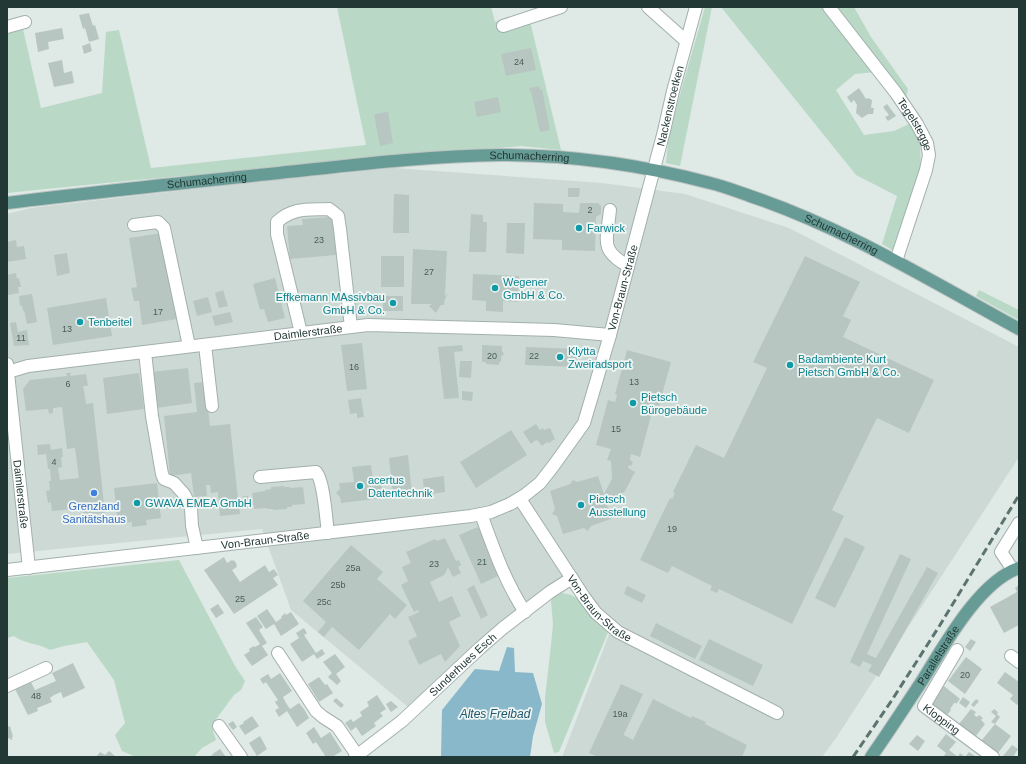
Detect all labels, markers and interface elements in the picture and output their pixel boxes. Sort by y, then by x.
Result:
house number: 24 [514,57,524,67]
street label: Nackenstroetken [654,64,686,147]
street label: Tegelstegge [895,96,934,152]
street label: Schumacherring [489,149,570,164]
street label: Schumacherring [166,170,247,191]
house number: 2 [587,205,593,215]
street label: Schumacherring [803,212,880,257]
place label: Farwick [587,222,625,234]
marker: Farwick [574,223,584,233]
house number: 23 [314,235,324,245]
street label: Von-Braun-Straße [605,243,640,332]
house number: 27 [424,267,434,277]
place label: Wegener GmbH & Co. [503,276,565,301]
marker: Wegener GmbH & Co. [490,283,500,293]
place label: Effkemann MAssivbau GmbH & Co. [276,291,385,316]
marker: Effkemann MAssivbau GmbH & Co. [388,298,398,308]
house number: 17 [153,307,163,317]
place label: Tenbeitel [88,316,132,328]
marker: Tenbeitel [75,317,85,327]
street label: Daimlerstraße [273,322,343,342]
house number: 13 [62,324,72,334]
house number: 11 [16,333,26,343]
place label: Klytta Zweiradsport [568,345,632,370]
house number: 20 [487,351,497,361]
house number: 22 [529,351,539,361]
marker: Klytta Zweiradsport [555,352,565,362]
place label: Badambiente Kurt Pietsch GmbH & Co. [798,353,899,378]
marker: Badambiente Kurt Pietsch GmbH & Co. [785,360,795,370]
house number: 16 [349,362,359,372]
house number: 13 [629,377,639,387]
house number: 6 [65,379,71,389]
place label: Pietsch Bürogebäude [641,391,707,416]
marker: Pietsch Bürogebäude [628,398,638,408]
house number: 15 [611,424,621,434]
house number: 4 [51,457,57,467]
street label: Daimlerstraße [11,459,31,529]
place label: acertus Datentechnik [368,474,433,499]
marker: acertus Datentechnik [355,481,365,491]
marker: Grenzland Sanitätshaus [89,488,99,498]
place label: Pietsch Ausstellung [589,493,646,518]
place label: GWAVA EMEA GmbH [145,497,252,509]
marker: GWAVA EMEA GmbH [132,498,142,508]
place label: Grenzland Sanitätshaus [62,500,126,525]
marker: Pietsch Ausstellung [576,500,586,510]
house number: 19 [667,524,677,534]
street label: Von-Braun-Straße [220,529,310,551]
house number: 21 [477,557,487,567]
house number: 23 [429,559,439,569]
house number: 25a [345,563,361,573]
street label: Von-Braun-Straße [565,572,633,644]
house number: 25b [330,580,346,590]
house number: 25 [235,594,245,604]
house number: 25c [317,597,332,607]
street label: Parallelstraße [915,623,961,687]
street label: Sunderhues Esch [427,631,499,699]
house number: 20 [960,670,970,680]
house number: 48 [31,691,41,701]
street label: Klopping [921,702,962,737]
water label: Altes Freibad [459,707,531,721]
house number: 19a [612,709,628,719]

